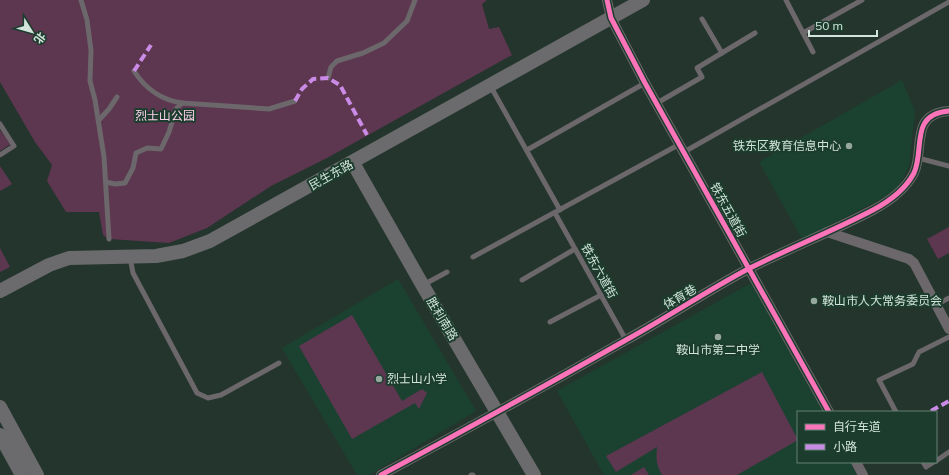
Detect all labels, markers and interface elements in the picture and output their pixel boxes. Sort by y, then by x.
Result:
north arrow [12,12,52,52]
scale bar [809,12,877,38]
text: 50 m [815,18,843,33]
text: 北 [31,29,49,47]
park label: 烈士山公园 [135,108,195,123]
place label: 铁东区教育信息中心 [733,138,841,153]
marker: 铁东区教育信息中心 [844,141,854,151]
street label: 民生东路 [306,156,355,193]
street label: 铁东五道街 [707,180,750,240]
street label: 铁东六道街 [578,241,621,301]
street label: 体育巷 [660,281,699,312]
place label: 鞍山市人大常务委员会 [822,293,942,308]
street label: 胜利南路 [424,294,461,343]
marker: 鞍山市人大常务委员会 [809,296,819,306]
marker: 鞍山市第二中学 [713,332,723,342]
place label: 鞍山市第二中学 [676,342,760,357]
place label: 烈士山小学 [387,371,447,386]
marker: 烈士山小学 [374,374,384,384]
legend [797,411,937,463]
text: 自行车道 [833,419,881,434]
text: 小路 [833,439,857,454]

